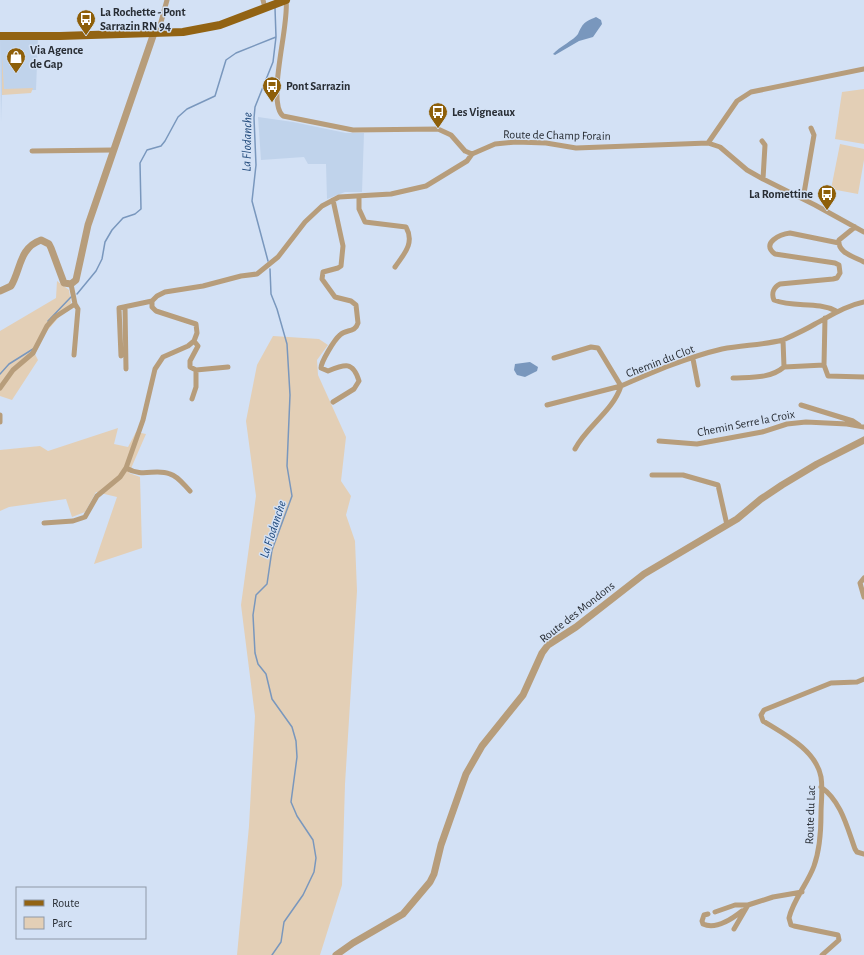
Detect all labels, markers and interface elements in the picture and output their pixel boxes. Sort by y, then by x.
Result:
place label: La Rochette - Pont Sarrazin RN 94 [100,6,186,32]
bus stop icon: La Rochette - Pont Sarrazin RN 94 [75,8,97,36]
place label: Via Agence de Gap [30,44,84,70]
shop icon: Via Agence de Gap [5,46,27,74]
bus stop icon: Pont Sarrazin [261,75,283,103]
place label: Pont Sarrazin [286,80,350,92]
bus stop icon: Les Vigneaux [427,101,449,129]
place label: Les Vigneaux [452,106,515,118]
water label: La Flodanche [240,112,255,172]
street label: Route de Champ Forain [503,128,611,142]
bus stop icon: La Romettine [816,183,838,211]
place label: La Romettine [749,188,813,200]
street label: Chemin du Clot [624,342,696,379]
street label: Chemin Serre la Croix [696,408,796,438]
water label: La Flodanche [258,499,289,560]
street label: Route des Mondons [537,579,617,645]
street label: Route du Lac [803,785,817,845]
legend [16,887,146,939]
text: Route [52,897,79,909]
text: Parc [52,917,72,929]

